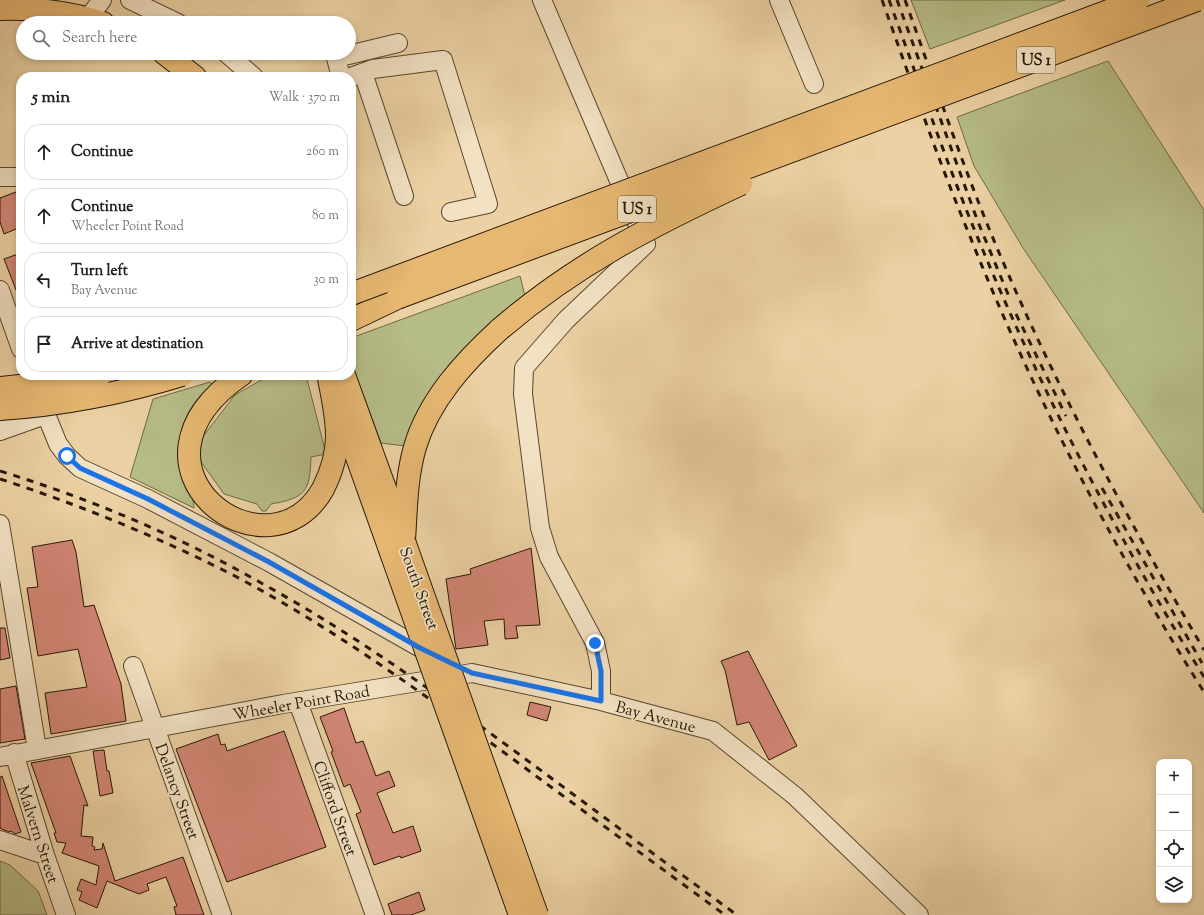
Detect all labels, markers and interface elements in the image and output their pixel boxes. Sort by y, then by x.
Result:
search box [16,16,356,60]
icon: search [30,27,52,49]
text: Search here [62,28,137,49]
road number: US 1 [1017,47,1055,73]
text: 5 min [32,86,70,110]
text: Walk · 370 m [269,89,340,107]
icon: ahead [33,141,55,163]
text: Continue [71,142,133,163]
text: 260 m [306,143,339,161]
road number: US 1 [618,196,656,222]
text: Continue [71,197,133,218]
icon: ahead [33,205,55,227]
text: 80 m [312,207,339,225]
text: Wheeler Point Road [71,218,184,236]
text: Turn left [71,261,128,282]
icon: left [33,269,55,291]
text: 30 m [313,271,339,289]
text: Bay Avenue [71,282,138,300]
icon: arrive [33,333,55,355]
text: Arrive at destination [71,334,204,355]
route start [58,447,76,465]
street label: South Street [392,544,444,634]
route end [586,634,604,652]
street label: Wheeler Point Road [231,681,372,728]
street label: Bay Avenue [613,697,698,740]
street label: Delancy Street [148,741,204,844]
street label: Clifford Street [306,758,362,860]
map controls [1156,759,1192,903]
button: + [1156,759,1192,795]
street label: Malvern Street [10,783,63,887]
button: − [1156,795,1192,831]
button: locate [1156,831,1192,867]
button: layers [1156,867,1192,903]

